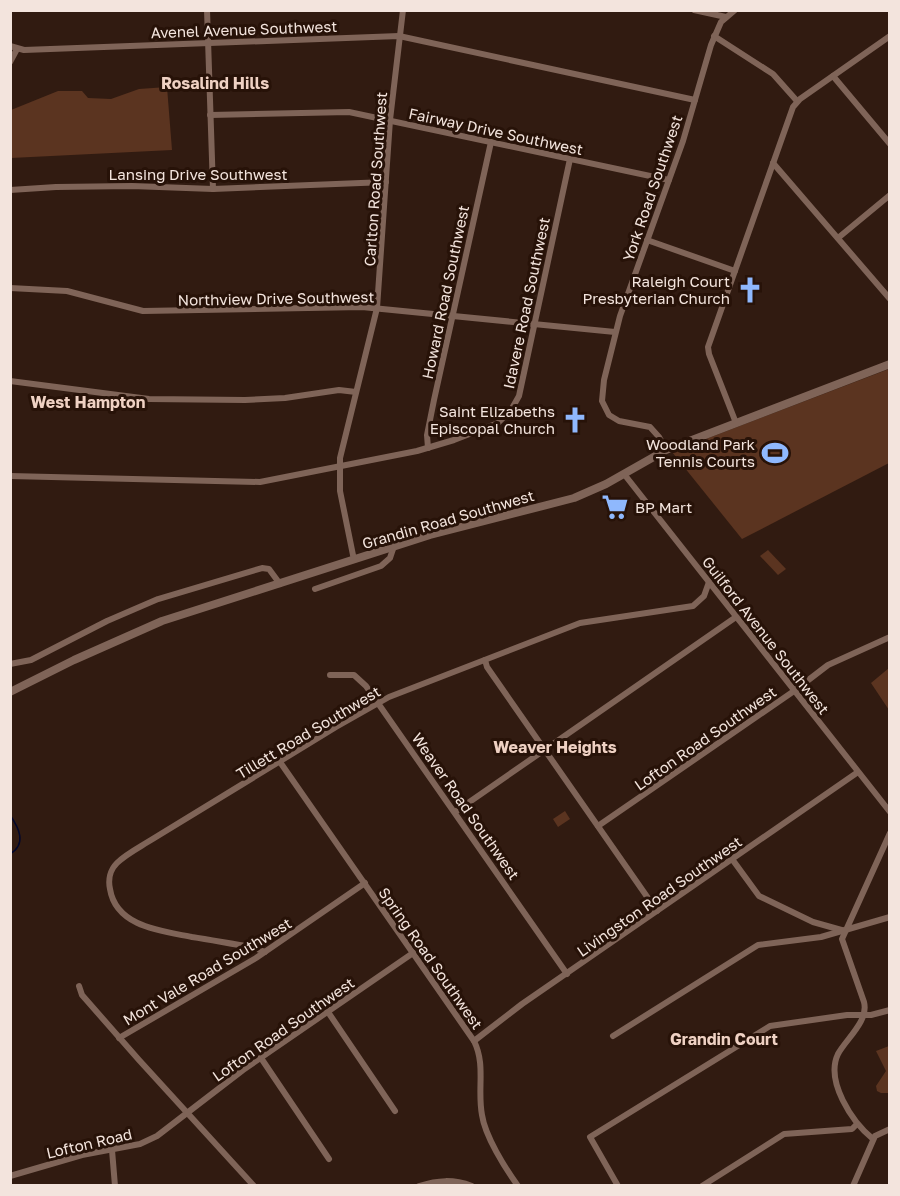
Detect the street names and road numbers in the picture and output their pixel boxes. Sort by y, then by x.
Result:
street label: Avenel Avenue Southwest [150,17,338,41]
street label: Carlton Road Southwest [360,91,390,267]
street label: Fairway Drive Southwest [407,104,585,158]
street label: York Road Southwest [619,113,685,263]
street label: Lansing Drive Southwest [109,165,287,183]
street label: Howard Road Southwest [418,203,472,381]
street label: Idavere Road Southwest [499,216,553,390]
street label: Northview Drive Southwest [178,287,374,309]
street label: Grandin Road Southwest [360,486,536,552]
street label: Guilford Avenue Southwest [699,553,833,717]
street label: Tillett Road Southwest [233,682,383,782]
street label: Lofton Road Southwest [631,682,779,794]
street label: Weaver Road Southwest [408,729,524,883]
street label: Livingston Road Southwest [573,832,745,960]
street label: Spring Road Southwest [375,884,487,1032]
street label: Mont Vale Road Southwest [119,913,295,1029]
street label: Lofton Road Southwest [209,973,357,1085]
street label: Lofton Road [44,1124,134,1162]

